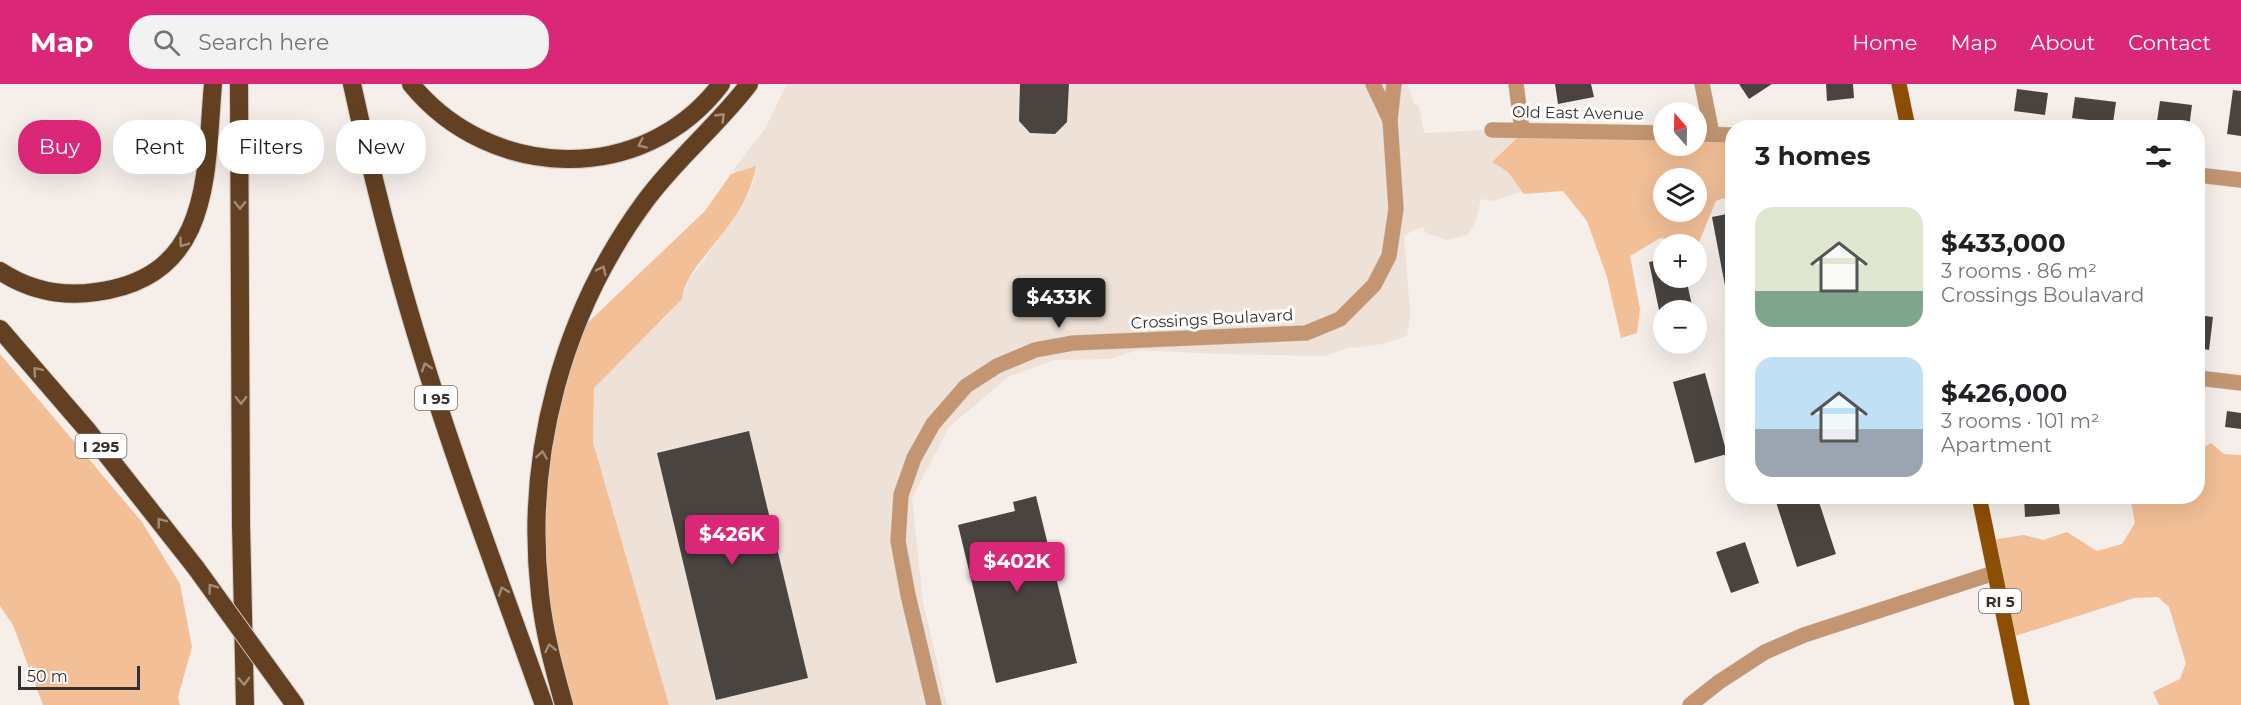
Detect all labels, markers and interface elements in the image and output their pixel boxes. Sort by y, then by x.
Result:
search box [129,15,549,69]
text: Map [30,25,93,59]
icon: search [150,26,183,59]
text: Search here [198,29,329,56]
text: Home [1852,30,1917,55]
text: Map [1950,30,1997,55]
text: About [2030,30,2095,55]
text: Contact [2128,30,2211,55]
street label: Old East Avenue [1512,102,1644,124]
north arrow [1653,102,1707,156]
map controls [1653,102,1707,354]
one-way arrow [714,114,725,124]
chip: Buy [18,120,101,174]
chip: Rent [113,120,206,174]
chip: Filters [218,120,324,174]
chip: New [336,120,426,174]
one-way arrow [637,137,648,149]
text: 3 homes [1755,140,1870,172]
icon: filters [2142,140,2175,173]
button: layers [1653,168,1707,222]
one-way arrow [234,201,246,210]
text: $433,000 [1941,227,2066,259]
icon: home [1803,231,1875,303]
button: + [1653,234,1707,288]
one-way arrow [179,236,190,247]
text: 3 rooms · 86 m² [1941,259,2097,283]
one-way arrow [595,266,606,277]
pin: $433K [1017,278,1101,329]
text: Crossings Boulavard [1941,283,2144,307]
text: $433K [1027,285,1092,309]
button: − [1653,300,1707,354]
street label: Crossings Boulavard [1130,305,1294,333]
one-way arrow [420,362,433,373]
one-way arrow [33,367,44,378]
text: $426,000 [1941,377,2067,409]
icon: home [1803,381,1875,453]
road number: I 95 [415,386,457,410]
one-way arrow [235,396,247,405]
text: 3 rooms · 101 m² [1941,409,2100,433]
text: Apartment [1941,433,2052,457]
road number: I 295 [76,434,126,458]
one-way arrow [535,450,547,459]
pin: $426K [690,515,774,566]
one-way arrow [157,518,168,529]
text: $426K [699,522,765,546]
pin: $402K [975,542,1059,593]
text: $402K [984,549,1050,573]
one-way arrow [208,584,219,595]
one-way arrow [497,586,510,597]
road number: RI 5 [1979,589,2021,613]
one-way arrow [544,644,557,654]
scale bar [18,663,140,690]
text: 50 m [27,667,68,686]
one-way arrow [238,676,251,685]

